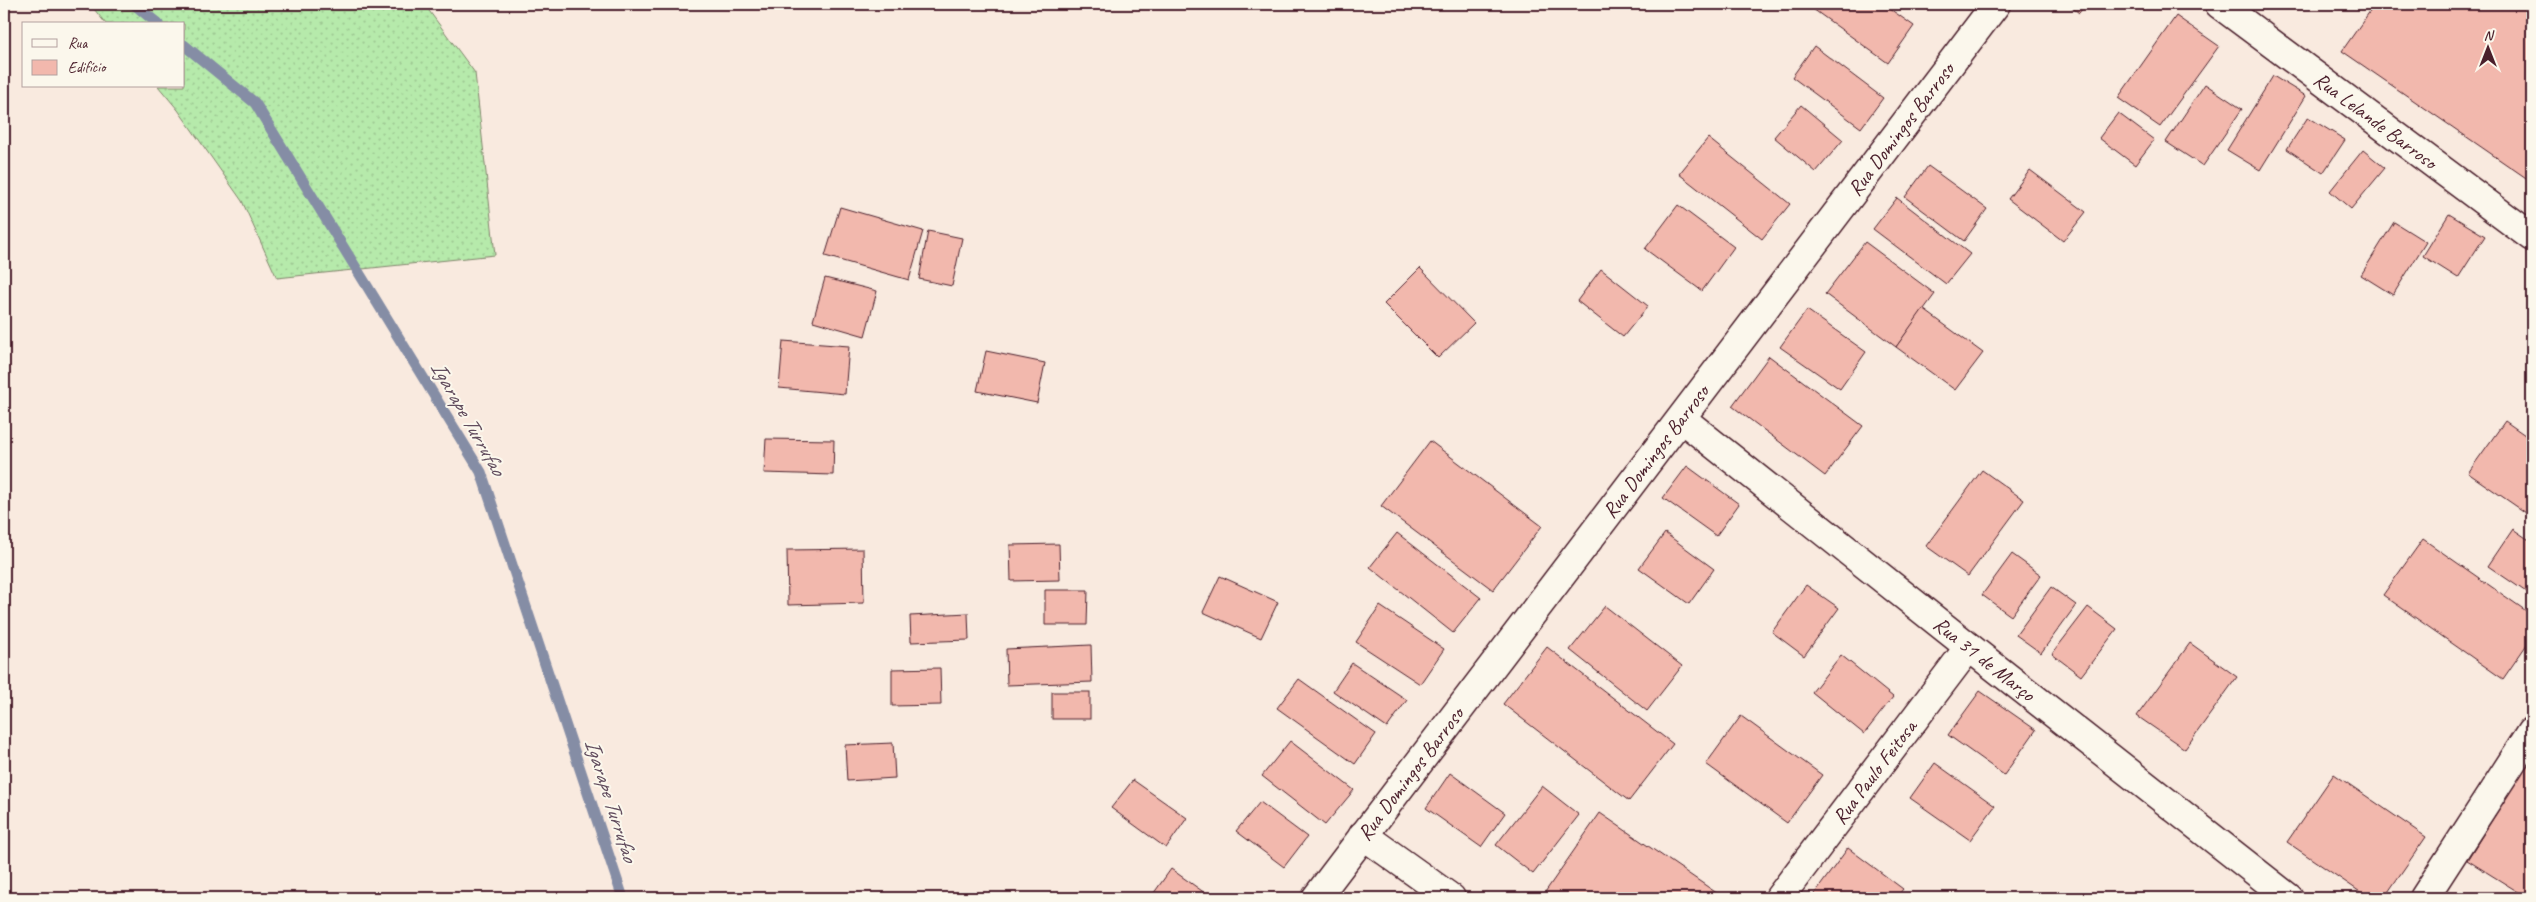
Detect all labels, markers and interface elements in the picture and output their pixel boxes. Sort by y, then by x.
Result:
legend [22,22,185,88]
north arrow [2464,22,2514,72]
text: N [2484,27,2495,44]
text: Rua [68,34,88,53]
street label: Rua Domingos Barroso [1842,55,1961,201]
text: Edifício [68,58,107,77]
street label: Rua Lelande Barroso [2309,66,2444,176]
water label: Igarape Turrufao [424,356,513,483]
street label: Rua Domingos Barroso [1597,378,1716,523]
street label: Rua 31 de Março [1928,611,2042,708]
street label: Rua Domingos Barroso [1352,700,1471,846]
street label: Rua Paulo Feitosa [1827,713,1924,829]
water label: Igarape Turrufao [578,735,645,868]

